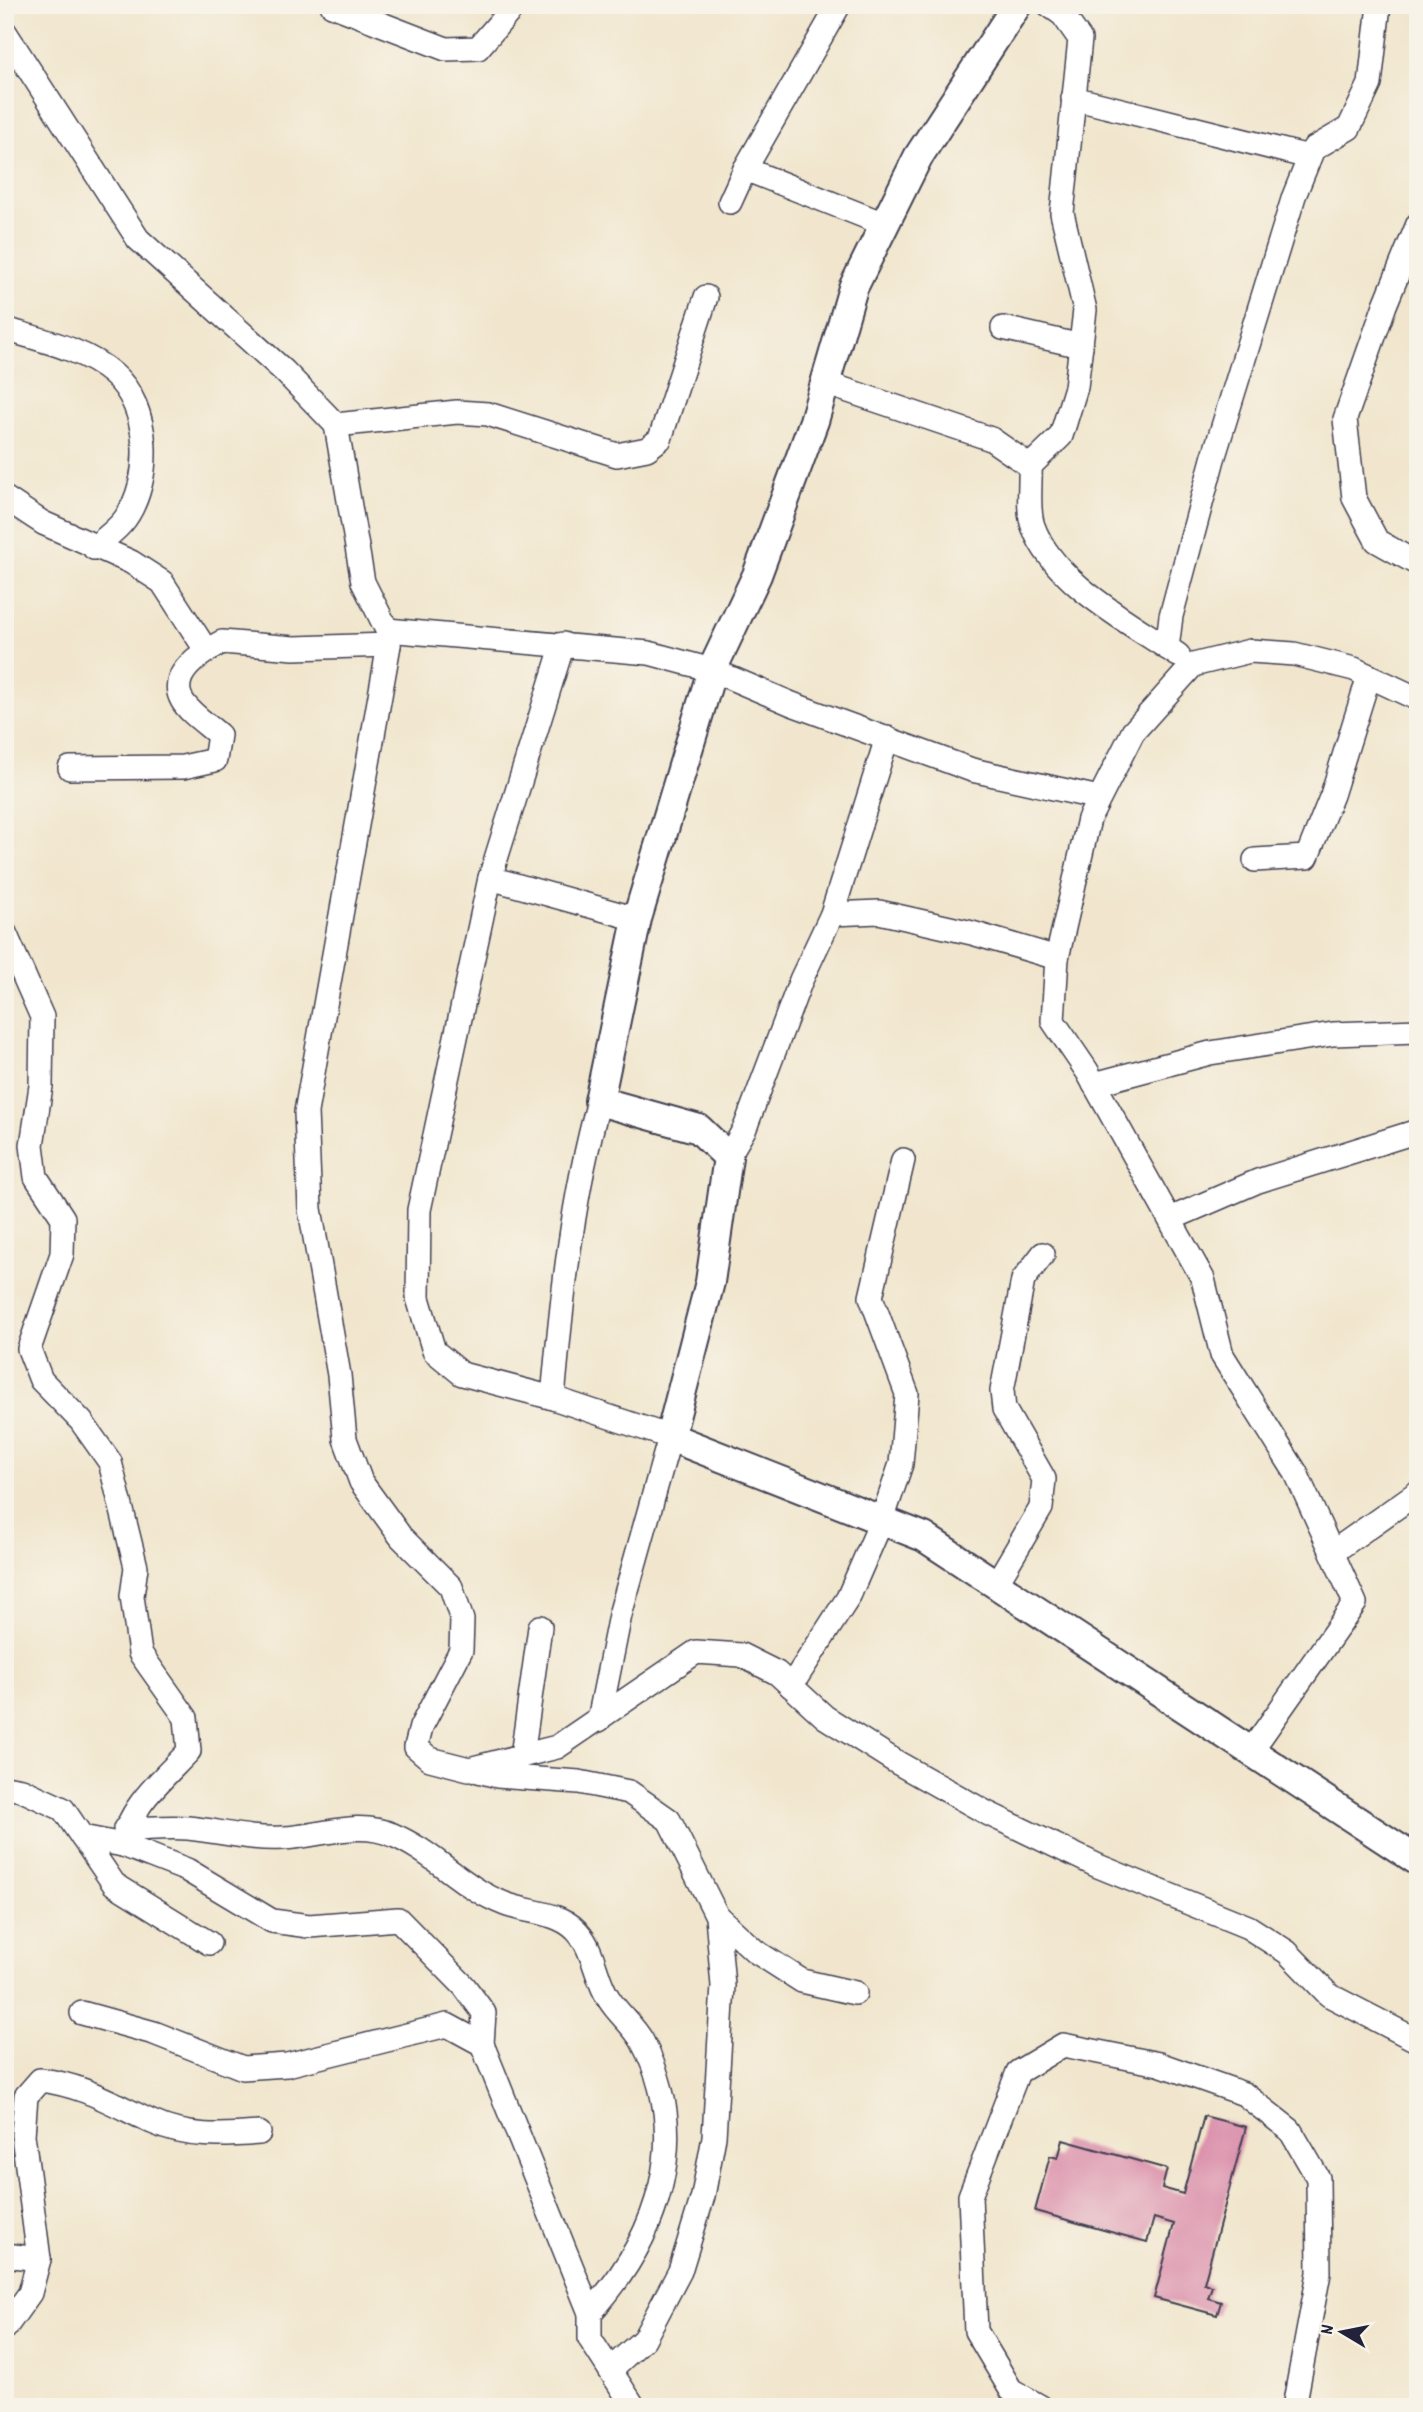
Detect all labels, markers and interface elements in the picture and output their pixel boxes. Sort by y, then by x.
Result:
north arrow [1308,2296,1378,2366]
text: N [1315,2323,1343,2337]

